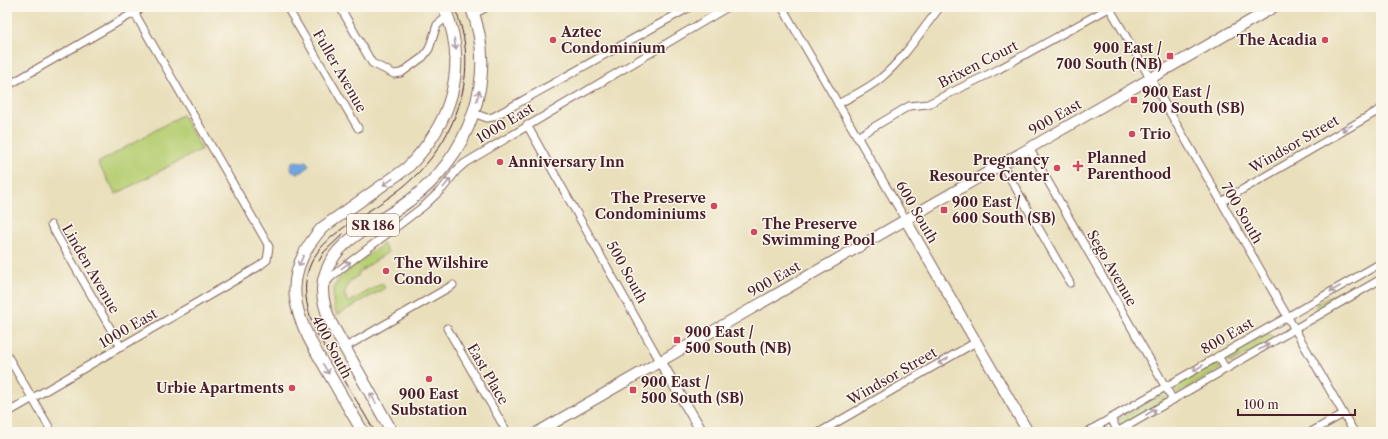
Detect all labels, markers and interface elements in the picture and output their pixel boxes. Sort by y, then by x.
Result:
place label: Aztec Condominium [560,23,666,57]
street label: Fuller Avenue [309,26,371,116]
place label: The Acadia [1236,31,1318,49]
marker: Aztec Condominium [548,35,558,45]
marker: The Acadia [1320,35,1330,45]
street label: Brixen Court [935,36,1021,92]
one-way arrow [451,37,459,50]
place label: 900 East / 700 South (NB) [1056,39,1162,73]
marker: 900 East / 700 South (NB) [1165,51,1175,61]
place label: 900 East / 700 South (SB) [1142,83,1244,117]
one-way arrow [474,90,482,103]
street label: 900 East [1026,95,1085,139]
marker: 900 East / 700 South (SB) [1129,95,1139,105]
street label: 1000 East [473,99,537,147]
street label: Windsor Street [1245,111,1342,177]
place label: Trio [1140,125,1171,143]
one-way arrow [1341,125,1353,133]
marker: Trio [1127,129,1137,139]
place label: Planned Parenthood [1087,149,1172,183]
place label: Pregnancy Resource Center [929,151,1049,185]
place label: Anniversary Inn [507,153,625,171]
marker: Anniversary Inn [495,157,505,167]
marker: Planned Parenthood [1072,160,1084,172]
marker: Pregnancy Resource Center [1052,163,1062,173]
one-way arrow [442,177,451,188]
one-way arrow [383,178,394,186]
street label: 600 South [892,178,942,247]
street label: 700 South [1217,179,1267,247]
place label: The Preserve Condominiums [595,189,706,223]
place label: 900 East / 600 South (SB) [952,193,1055,227]
marker: The Preserve Condominiums [709,201,719,211]
marker: 900 East / 600 South (SB) [939,205,949,215]
road number: SR 186 [347,214,399,236]
place label: The Preserve Swimming Pool [762,215,875,249]
street label: Linden Avenue [58,221,124,317]
marker: The Preserve Swimming Pool [749,227,759,237]
street label: Sego Avenue [1083,227,1141,309]
street label: 500 South [603,238,652,306]
one-way arrow [296,254,304,266]
place label: The Wilshire Condo [394,254,488,288]
street label: 900 East [745,257,804,301]
one-way arrow [341,260,352,269]
marker: The Wilshire Condo [381,266,391,276]
one-way arrow [1329,286,1341,294]
street label: 1000 East [96,304,160,352]
street label: 400 South [308,312,356,382]
street label: 800 East [1197,314,1257,358]
place label: 900 East / 500 South (NB) [685,323,791,357]
marker: 900 East / 500 South (NB) [672,335,682,345]
street label: East Place [463,340,513,408]
street label: Windsor Street [843,343,940,409]
one-way arrow [1258,343,1270,351]
one-way arrow [937,358,949,366]
one-way arrow [322,363,330,375]
one-way arrow [1192,365,1204,372]
place label: 900 East / 500 South (SB) [641,373,744,407]
marker: 900 East Substation [424,374,434,384]
place label: Urbie Apartments [156,379,284,397]
marker: Urbie Apartments [287,383,297,393]
place label: 900 East Substation [391,385,468,419]
marker: 900 East / 500 South (SB) [628,385,638,395]
scale bar [1238,391,1355,417]
one-way arrow [368,392,376,404]
text: 100 m [1244,397,1279,412]
one-way arrow [1145,408,1157,416]

